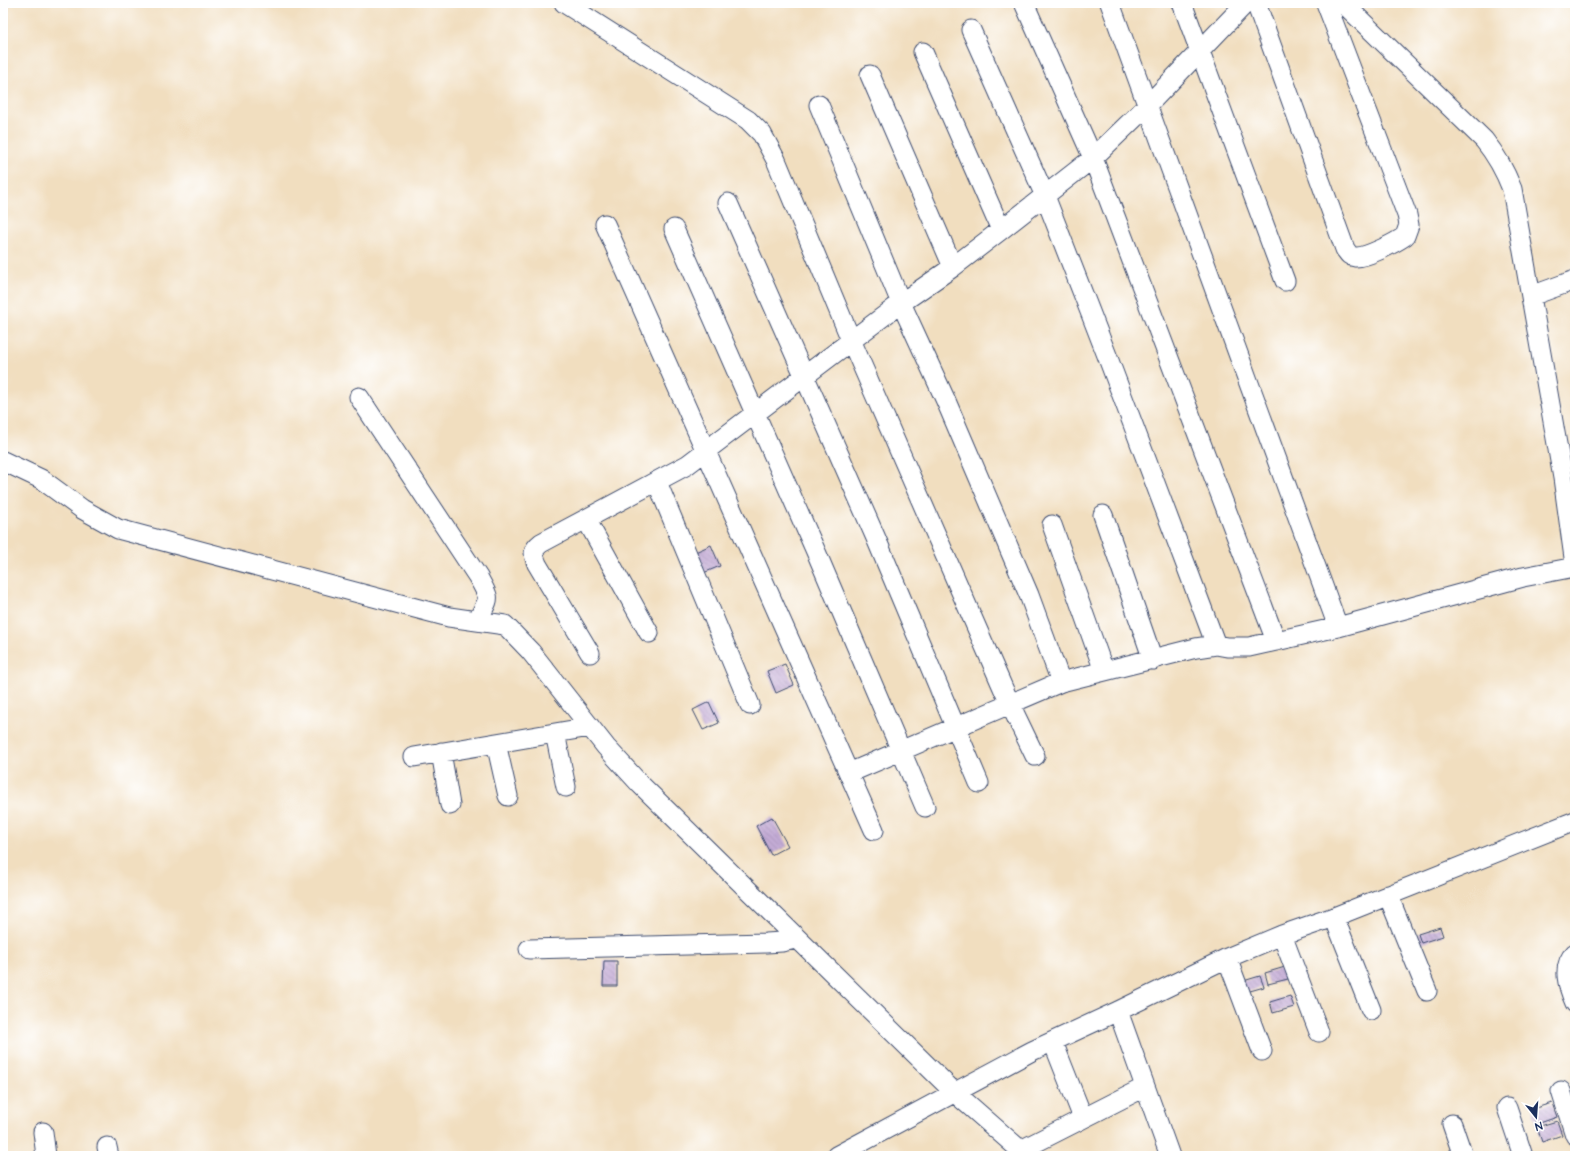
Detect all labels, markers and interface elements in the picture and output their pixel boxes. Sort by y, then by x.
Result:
north arrow [1516,1097,1556,1137]
text: N [1533,1118,1544,1134]

